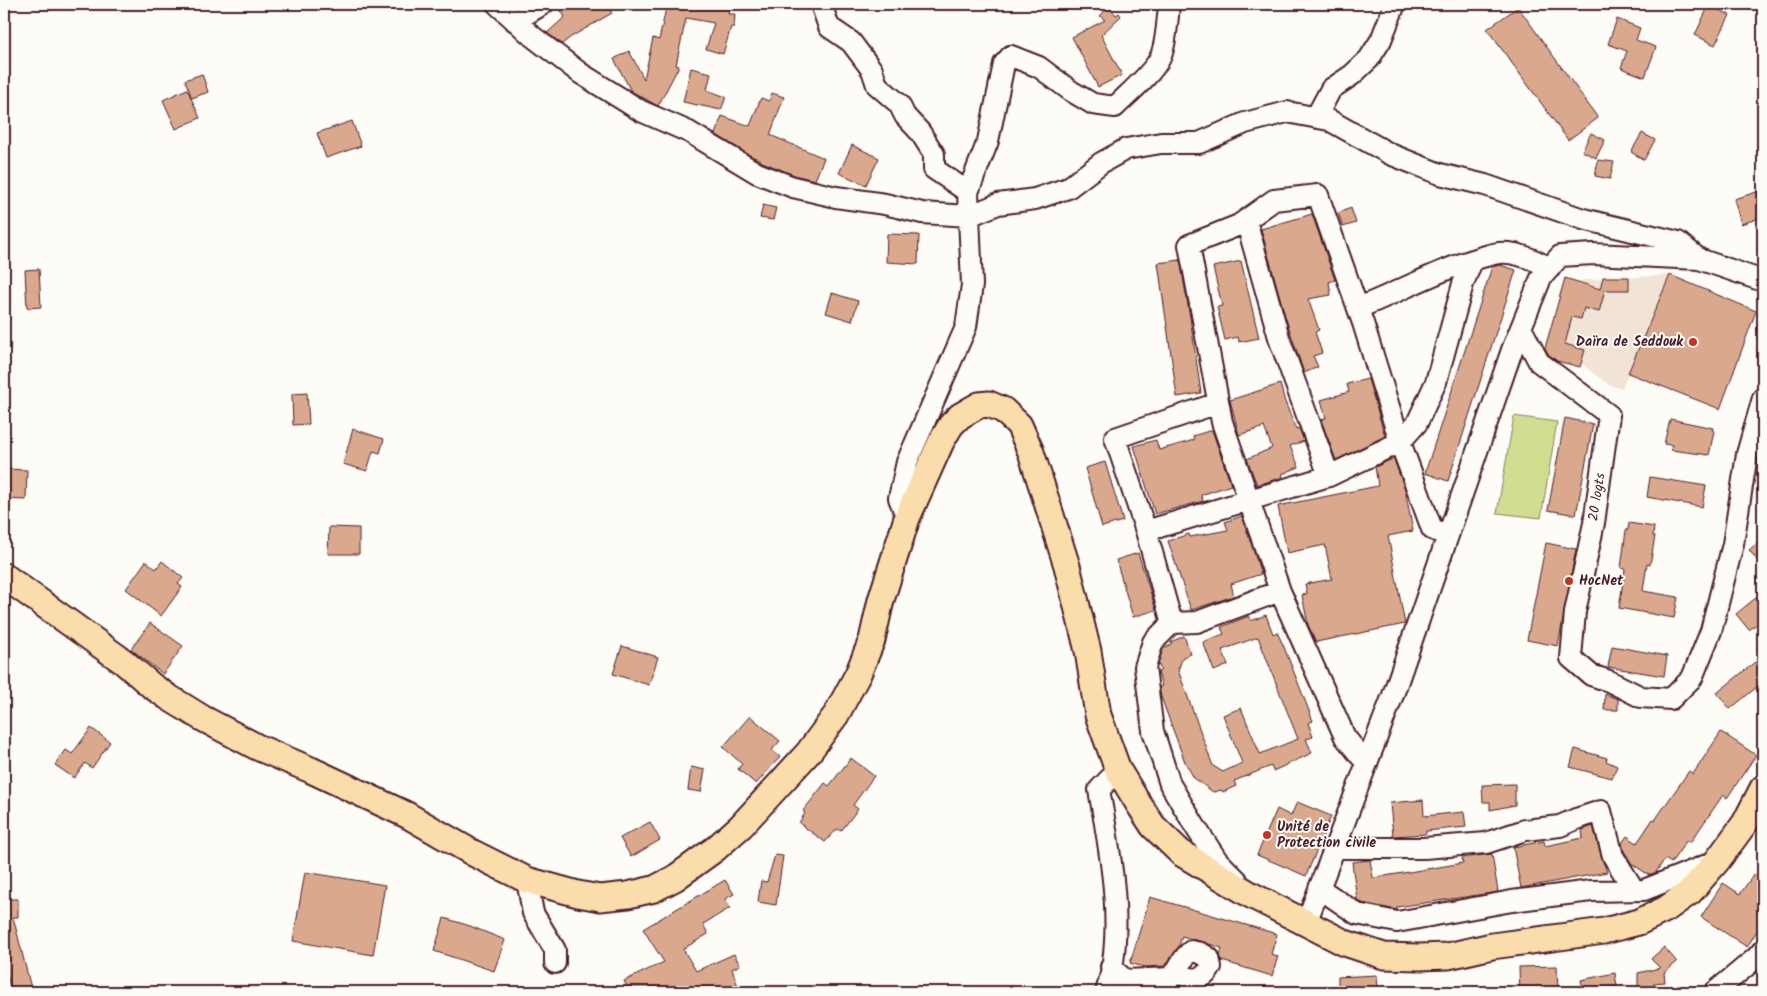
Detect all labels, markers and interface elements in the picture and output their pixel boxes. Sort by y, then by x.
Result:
place label: Daïra de Seddouk [1576,331,1684,353]
marker: Daïra de Seddouk [1687,336,1699,348]
street label: 20 logts [1582,471,1612,523]
place label: HocNet [1579,570,1624,592]
marker: HocNet [1563,575,1575,587]
place label: Unité de Protection civile [1277,816,1376,854]
marker: Unité de Protection civile [1261,829,1273,841]

